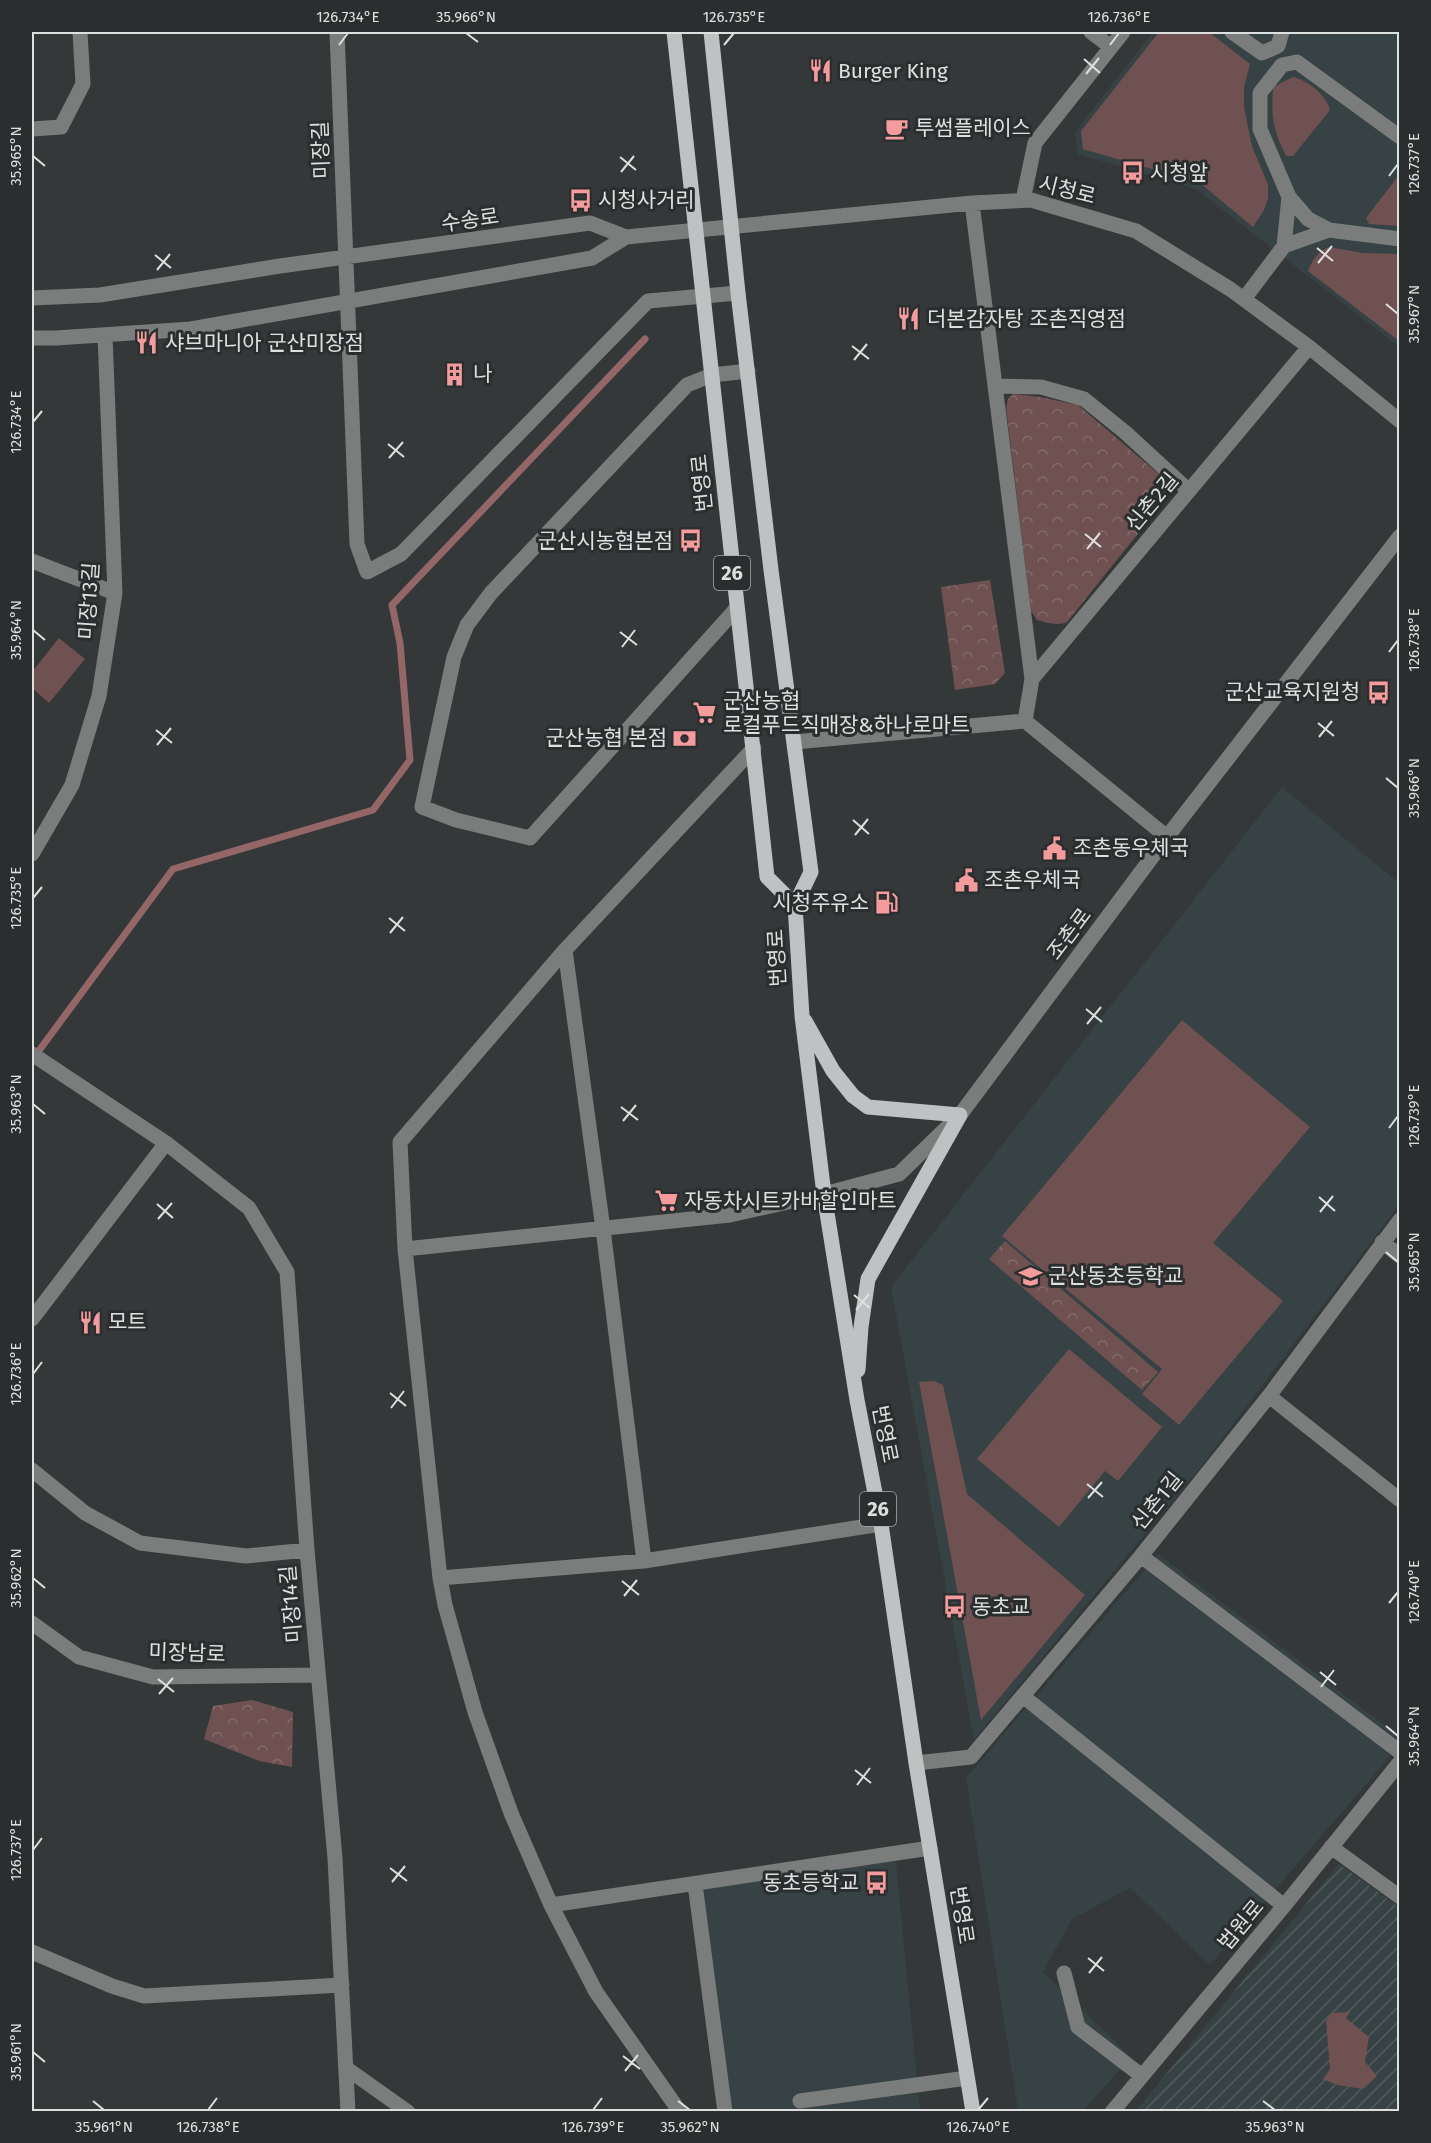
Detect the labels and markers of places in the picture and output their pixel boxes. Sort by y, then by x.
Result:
restaurant icon: Burger King [807,58,833,84]
place label: Burger King [838,58,948,84]
cafe icon: 투썸플레이스 [884,115,910,141]
place label: 투썸플레이스 [915,115,1031,141]
bus stop icon: 시청앞 [1119,160,1145,186]
place label: 시청앞 [1150,160,1208,186]
bus stop icon: 시청사거리 [567,187,593,213]
place label: 시청사거리 [598,187,695,213]
restaurant icon: 더본감자탕 조촌직영점 [896,306,922,332]
place label: 더본감자탕 조촌직영점 [927,306,1126,332]
restaurant icon: 샤브마니아 군산미장점 [134,330,160,356]
place label: 샤브마니아 군산미장점 [165,330,364,356]
building icon: 나 [442,361,468,387]
place label: 나 [473,361,492,387]
place label: 군산시농협본점 [538,528,673,554]
bus stop icon: 군산시농협본점 [678,528,704,554]
place label: 군산교육지원청 [1225,679,1360,705]
bus stop icon: 군산교육지원청 [1365,679,1391,705]
place label: 군산농협 로컬푸드직매장&하나로마트 [723,688,970,738]
supermarket icon: 군산농협 로컬푸드직매장&하나로마트 [692,700,718,726]
place label: 군산농협 본점 [546,725,667,751]
bank icon: 군산농협 본점 [672,725,698,751]
public building icon: 조촌동우체국 [1042,835,1068,861]
place label: 조촌동우체국 [1073,835,1189,861]
public building icon: 조촌우체국 [953,867,979,893]
place label: 조촌우체국 [984,867,1081,893]
place label: 시청주유소 [772,890,869,916]
fuel station icon: 시청주유소 [874,890,900,916]
supermarket icon: 자동차시트카바할인마트 [653,1188,679,1214]
place label: 자동차시트카바할인마트 [684,1188,897,1214]
school or university icon: 군산동초등학교 [1017,1263,1043,1289]
place label: 군산동초등학교 [1048,1263,1183,1289]
restaurant icon: 모트 [77,1309,103,1335]
place label: 모트 [108,1309,147,1335]
bus stop icon: 동초교 [941,1594,967,1620]
place label: 동초교 [972,1594,1030,1620]
place label: 동초등학교 [762,1870,859,1896]
bus stop icon: 동초등학교 [864,1870,890,1896]

